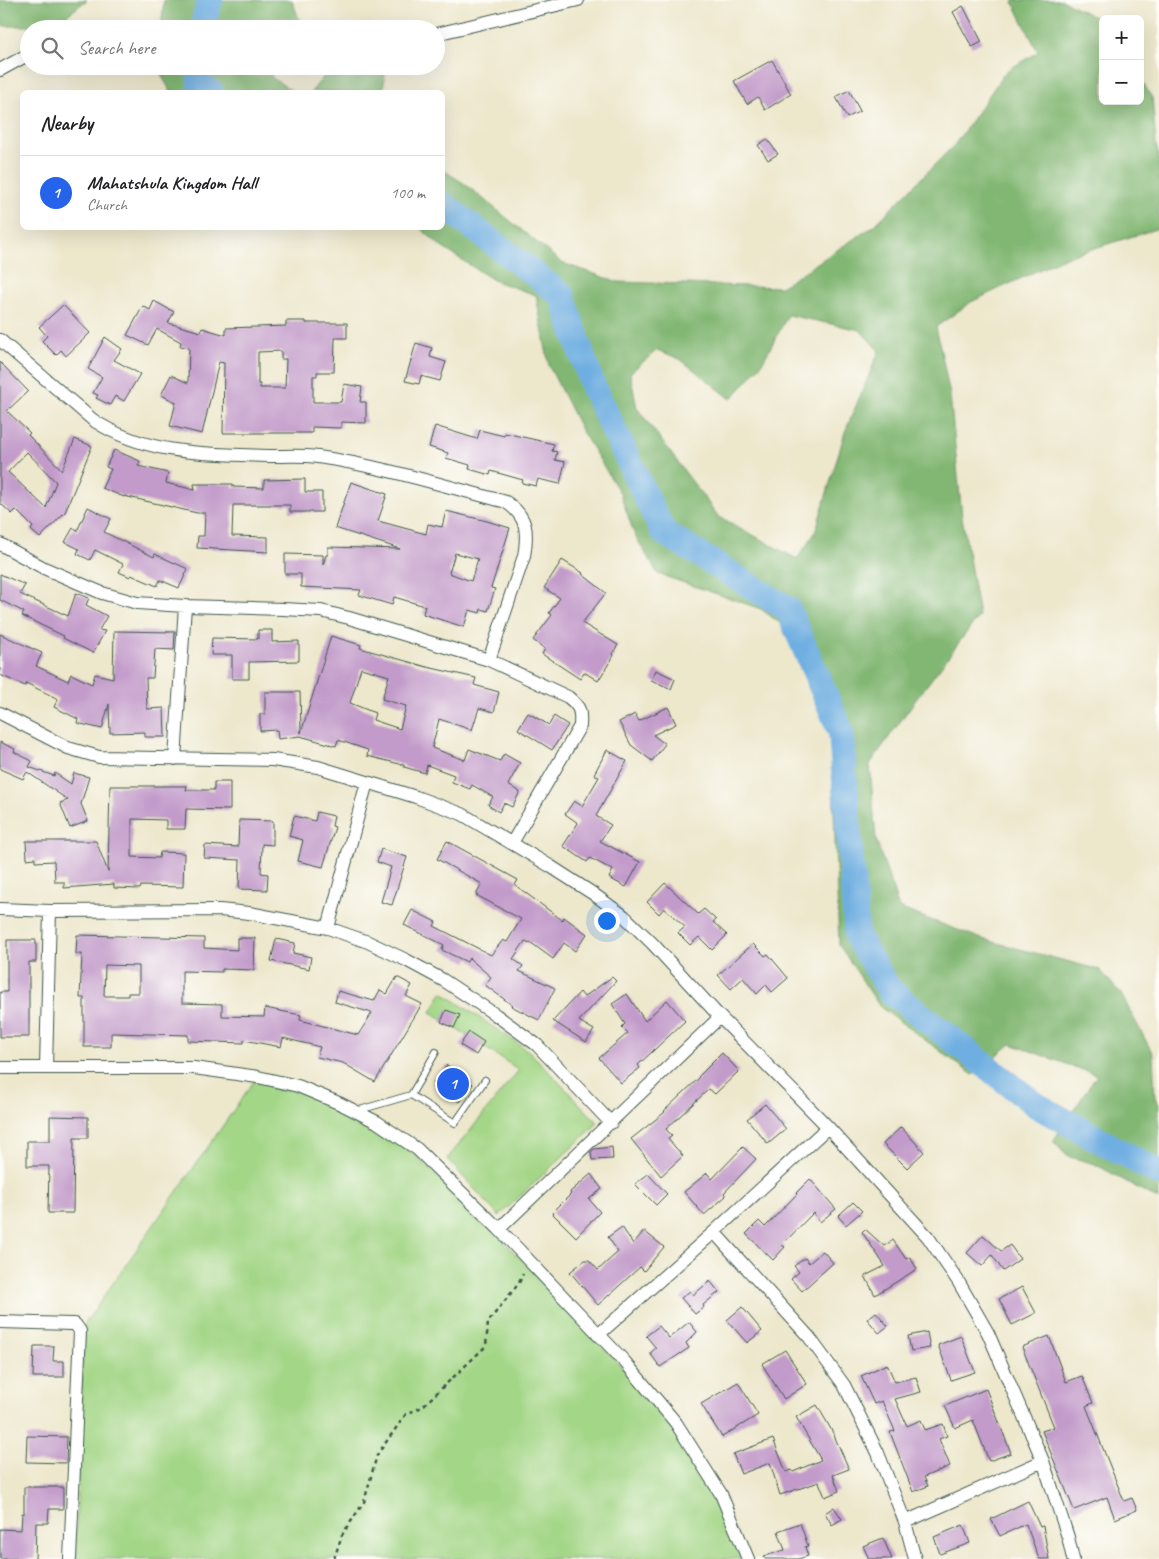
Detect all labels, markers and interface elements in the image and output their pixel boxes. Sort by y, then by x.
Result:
map controls [1099,15,1144,105]
button: + [1099,15,1144,60]
search box [20,20,445,75]
icon: search [38,34,66,62]
text: Search here [78,36,155,60]
button: − [1099,60,1144,105]
text: Nearby [40,110,93,136]
text: Mahatshula Kingdom Hall [87,171,257,195]
text: 1 [52,183,60,203]
text: 100 m [391,183,425,203]
text: Church [87,195,127,215]
your location [594,908,620,934]
pin: 1 [437,1065,469,1103]

